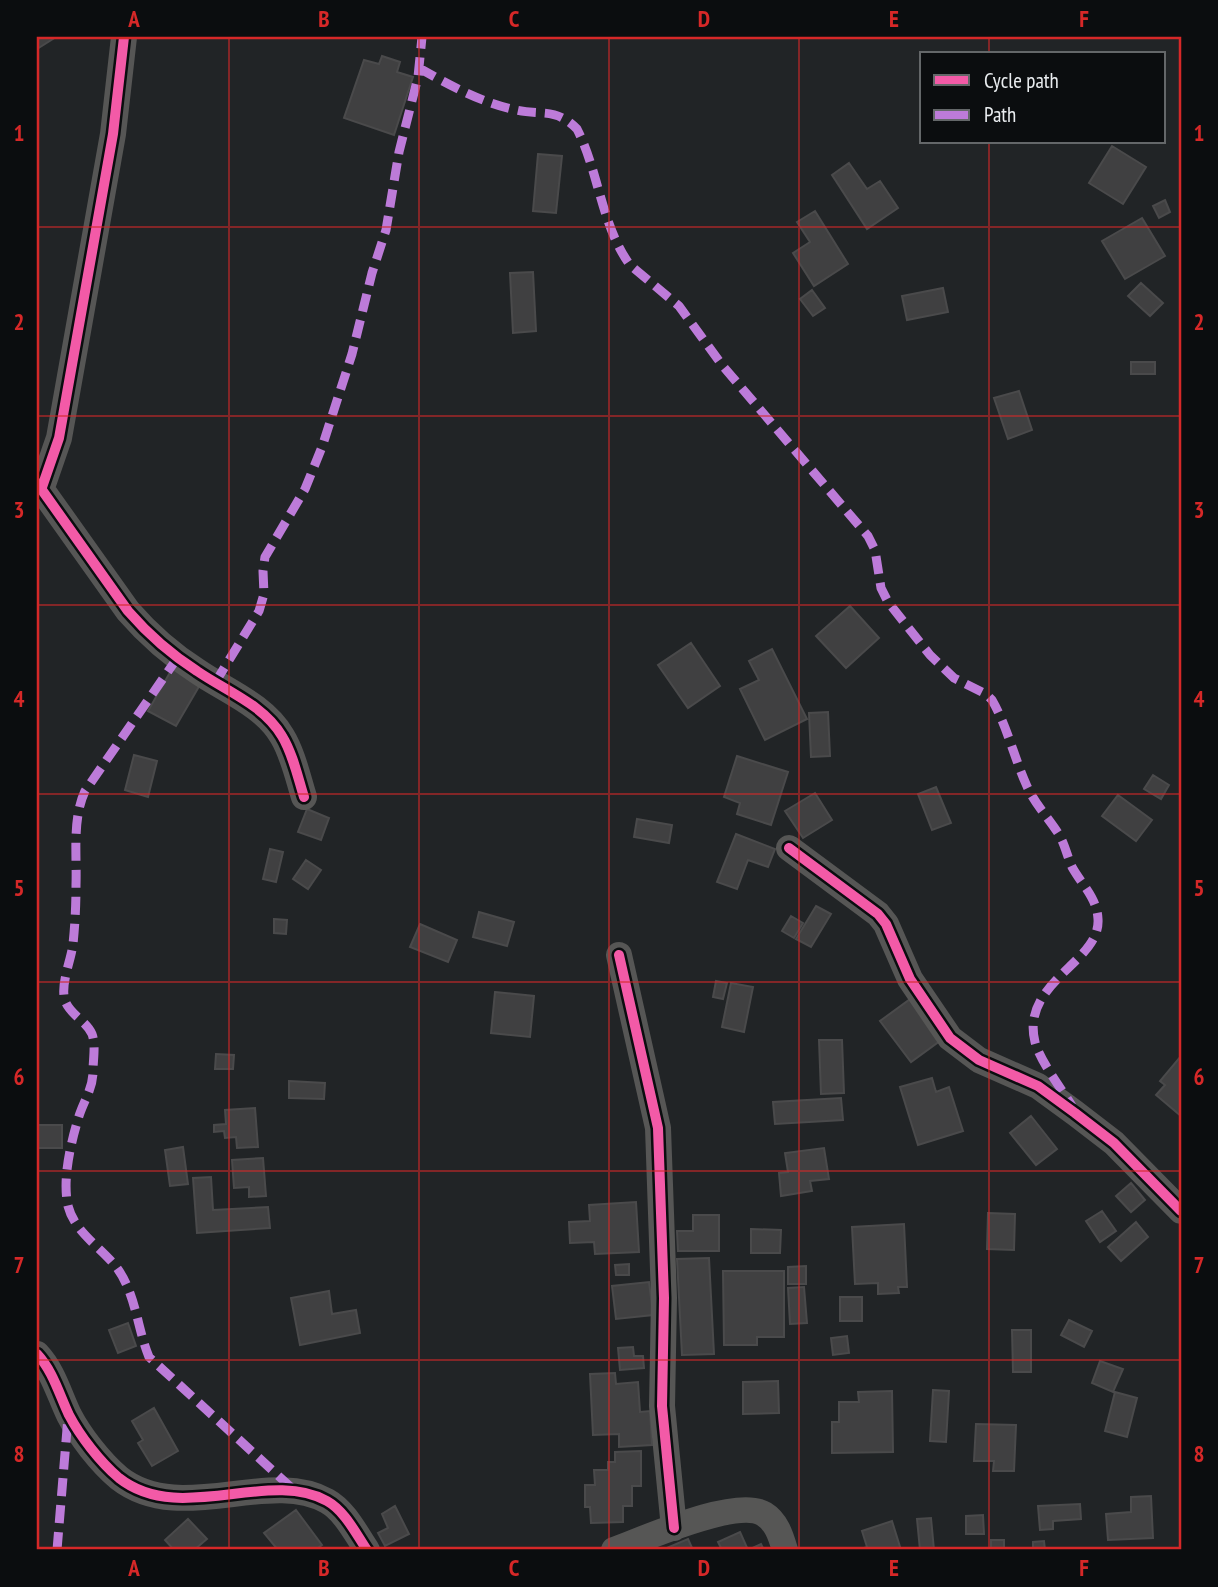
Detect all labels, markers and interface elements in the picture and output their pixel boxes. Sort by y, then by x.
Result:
text: A [127,4,140,33]
text: B [318,4,330,33]
text: C [509,4,520,33]
text: D [698,4,710,33]
text: E [889,4,899,33]
text: F [1079,4,1089,33]
legend [920,52,1166,144]
text: Cycle path [984,67,1059,94]
text: Path [984,101,1016,128]
text: 1 [14,118,25,147]
text: 1 [1194,118,1205,147]
text: 2 [14,307,25,336]
text: 2 [1194,307,1205,336]
text: 3 [14,495,25,524]
text: 3 [1194,495,1205,524]
text: 4 [14,684,25,713]
text: 4 [1194,684,1205,713]
text: 5 [14,873,25,902]
text: 5 [1194,873,1205,902]
text: 6 [14,1062,25,1091]
text: 6 [1194,1062,1205,1091]
text: 7 [14,1250,25,1279]
text: 7 [1194,1250,1205,1279]
text: 8 [14,1439,25,1468]
text: 8 [1194,1439,1205,1468]
text: A [127,1553,140,1582]
text: B [318,1553,330,1582]
text: C [509,1553,520,1582]
text: D [698,1553,710,1582]
text: E [889,1553,899,1582]
text: F [1079,1553,1089,1582]

